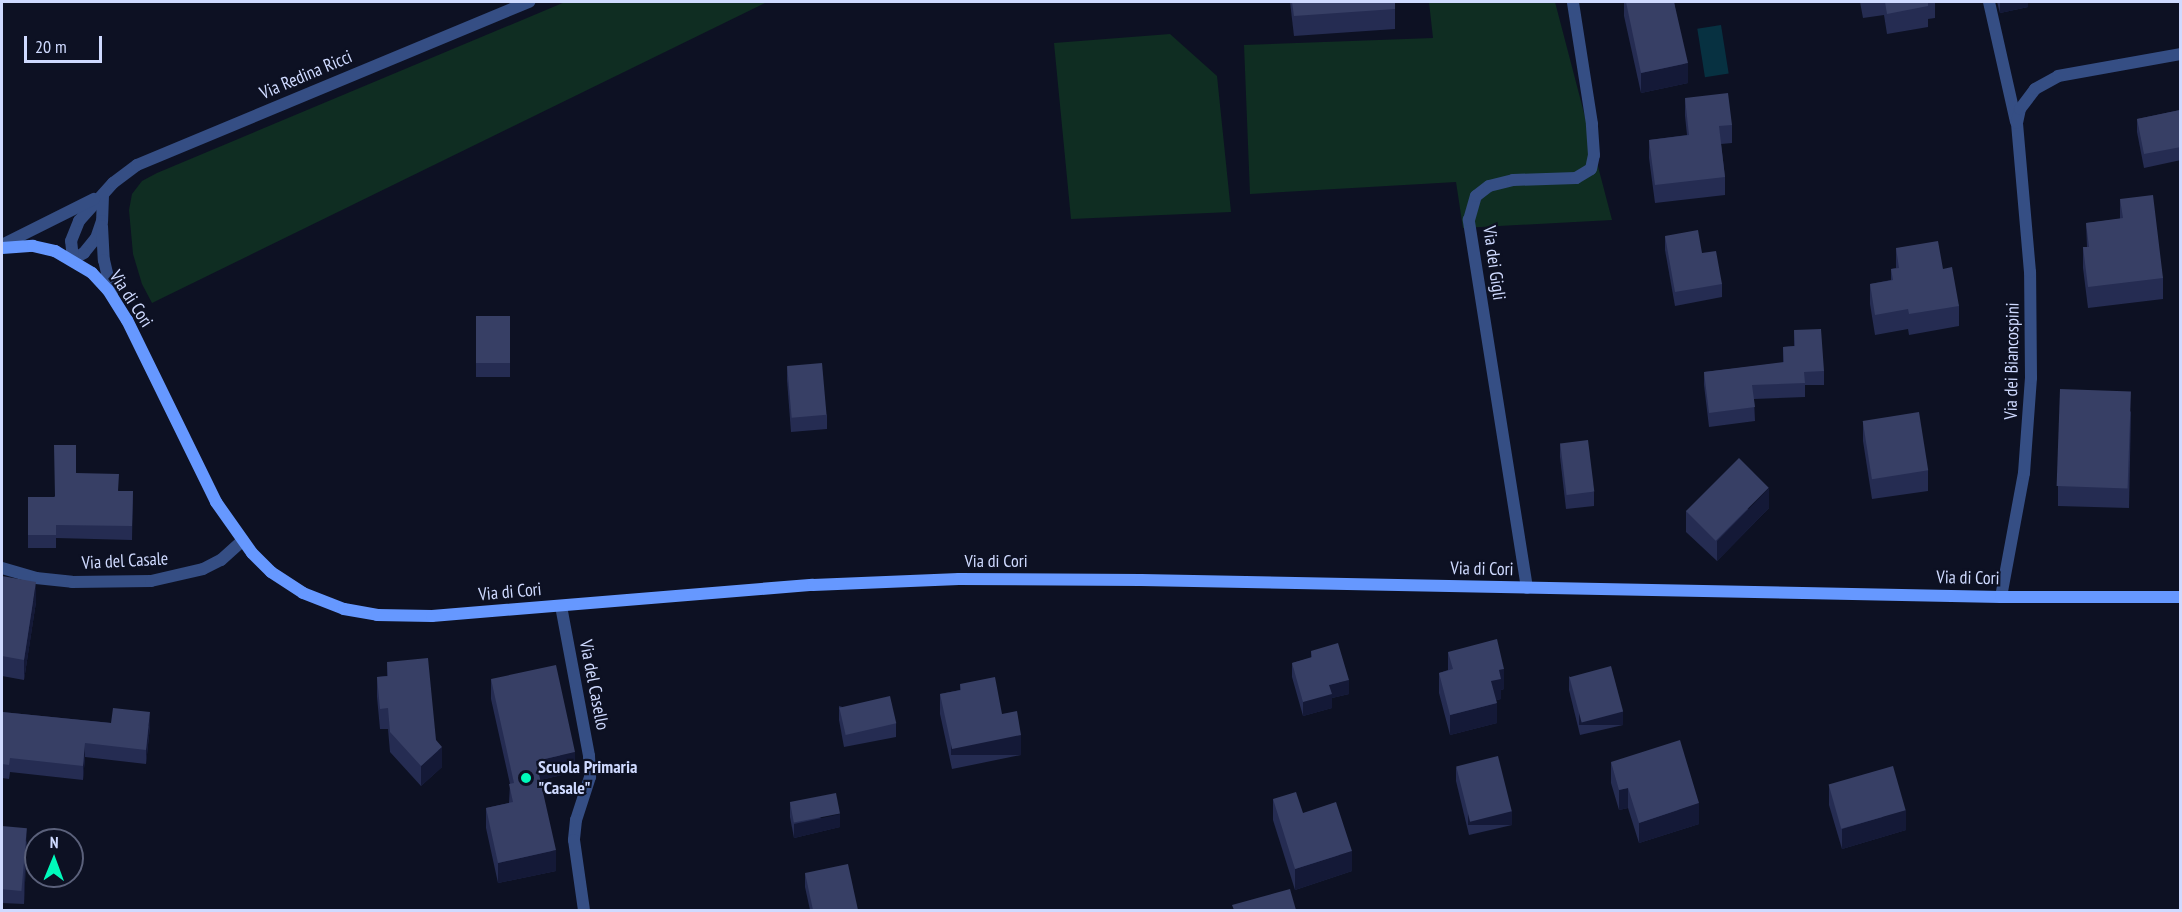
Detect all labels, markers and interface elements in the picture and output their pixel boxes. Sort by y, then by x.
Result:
scale bar [27,24,105,62]
text: 20 m [35,35,67,58]
street label: Via Redina Ricci [257,46,355,104]
street label: Via dei Gigli [1478,224,1510,302]
street label: Via di Cori [105,267,157,331]
street label: Via dei Biancospini [2000,302,2024,420]
street label: Via del Casale [81,548,169,574]
street label: Via di Cori [964,550,1028,572]
street label: Via di Cori [1450,558,1514,580]
street label: Via di Cori [1936,567,2000,589]
street label: Via di Cori [478,578,542,606]
street label: Via del Casello [575,638,613,732]
place label: Scuola Primaria "Casale" [538,757,637,800]
marker: Scuola Primaria "Casale" [519,771,533,785]
north arrow [24,828,84,888]
text: N [50,832,59,852]

